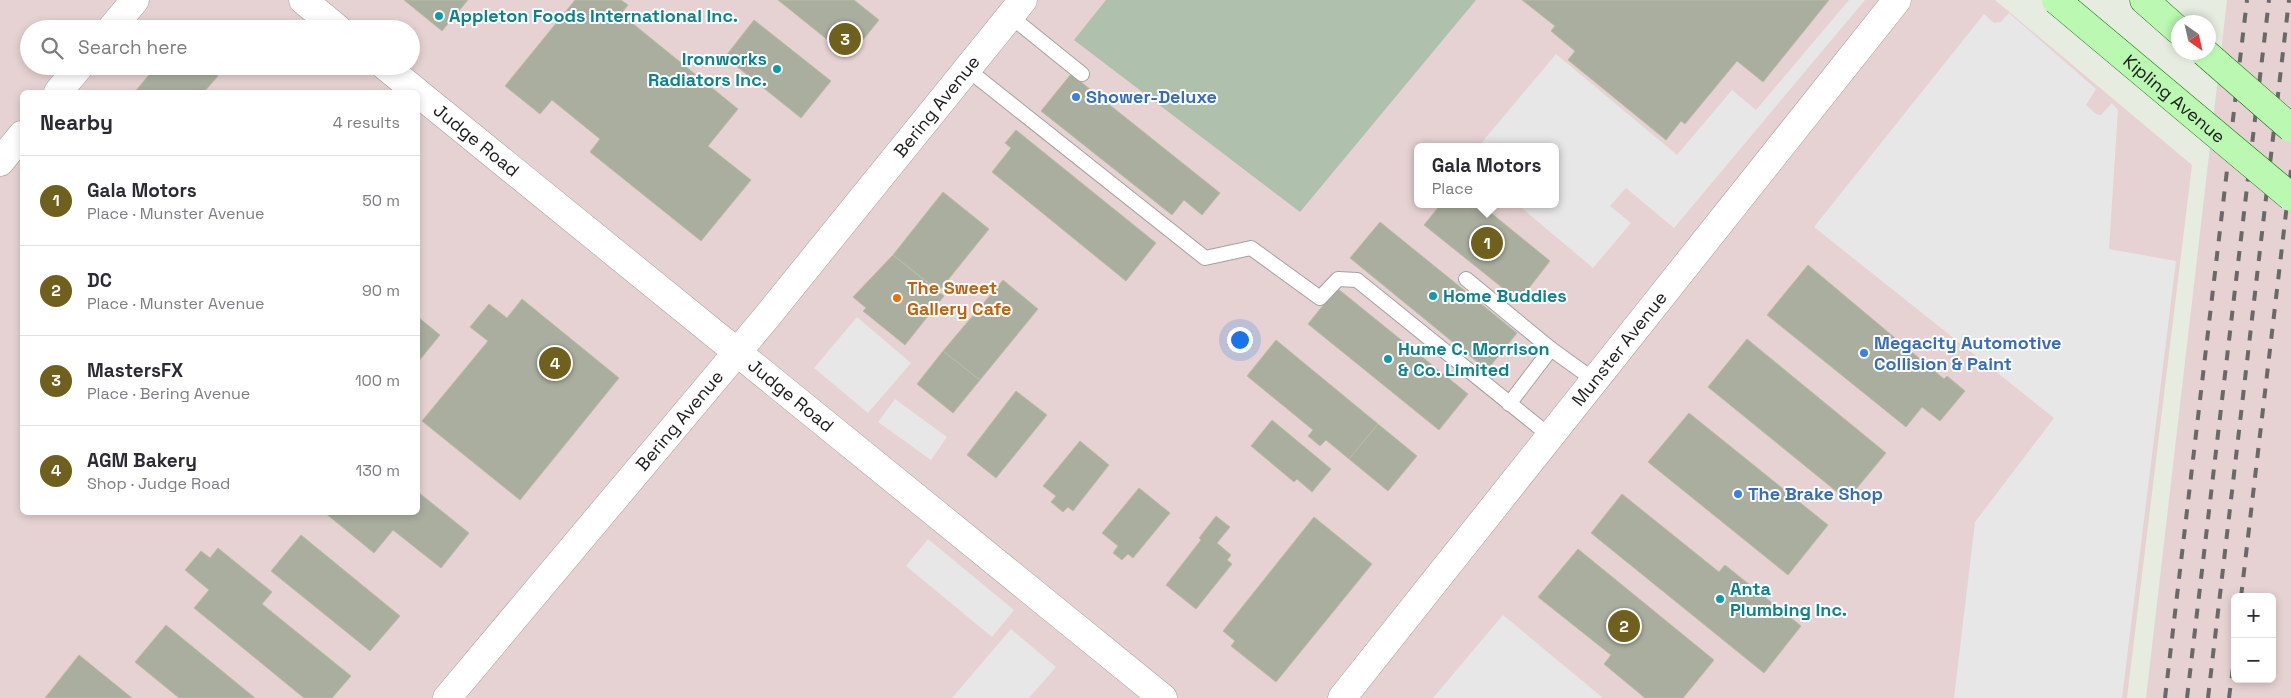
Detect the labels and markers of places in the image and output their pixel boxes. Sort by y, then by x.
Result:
place label: Appleton Foods International Inc. [449,4,738,27]
marker: Appleton Foods International Inc. [433,10,445,22]
pin: 3 [829,20,861,58]
place label: Ironworks Radiators Inc. [648,47,767,91]
marker: Ironworks Radiators Inc. [771,63,783,75]
place label: Shower-Deluxe [1086,85,1217,108]
marker: Shower-Deluxe [1070,91,1082,103]
pin: 1 [1471,224,1503,262]
place label: The Sweet Gallery Cafe [907,276,1011,320]
place label: Home Buddies [1443,284,1567,307]
marker: Home Buddies [1427,290,1439,302]
marker: The Sweet Gallery Cafe [891,292,903,304]
place label: Megacity Automotive Collision & Paint [1874,331,2061,375]
place label: Hume C. Morrison & Co. Limited [1398,337,1550,381]
pin: 4 [539,344,571,382]
marker: Megacity Automotive Collision & Paint [1858,347,1870,359]
marker: Hume C. Morrison & Co. Limited [1382,353,1394,365]
place label: The Brake Shop [1748,482,1883,505]
marker: The Brake Shop [1732,488,1744,500]
place label: Anta Plumbing Inc. [1730,577,1847,621]
marker: Anta Plumbing Inc. [1714,593,1726,605]
pin: 2 [1608,607,1640,645]

